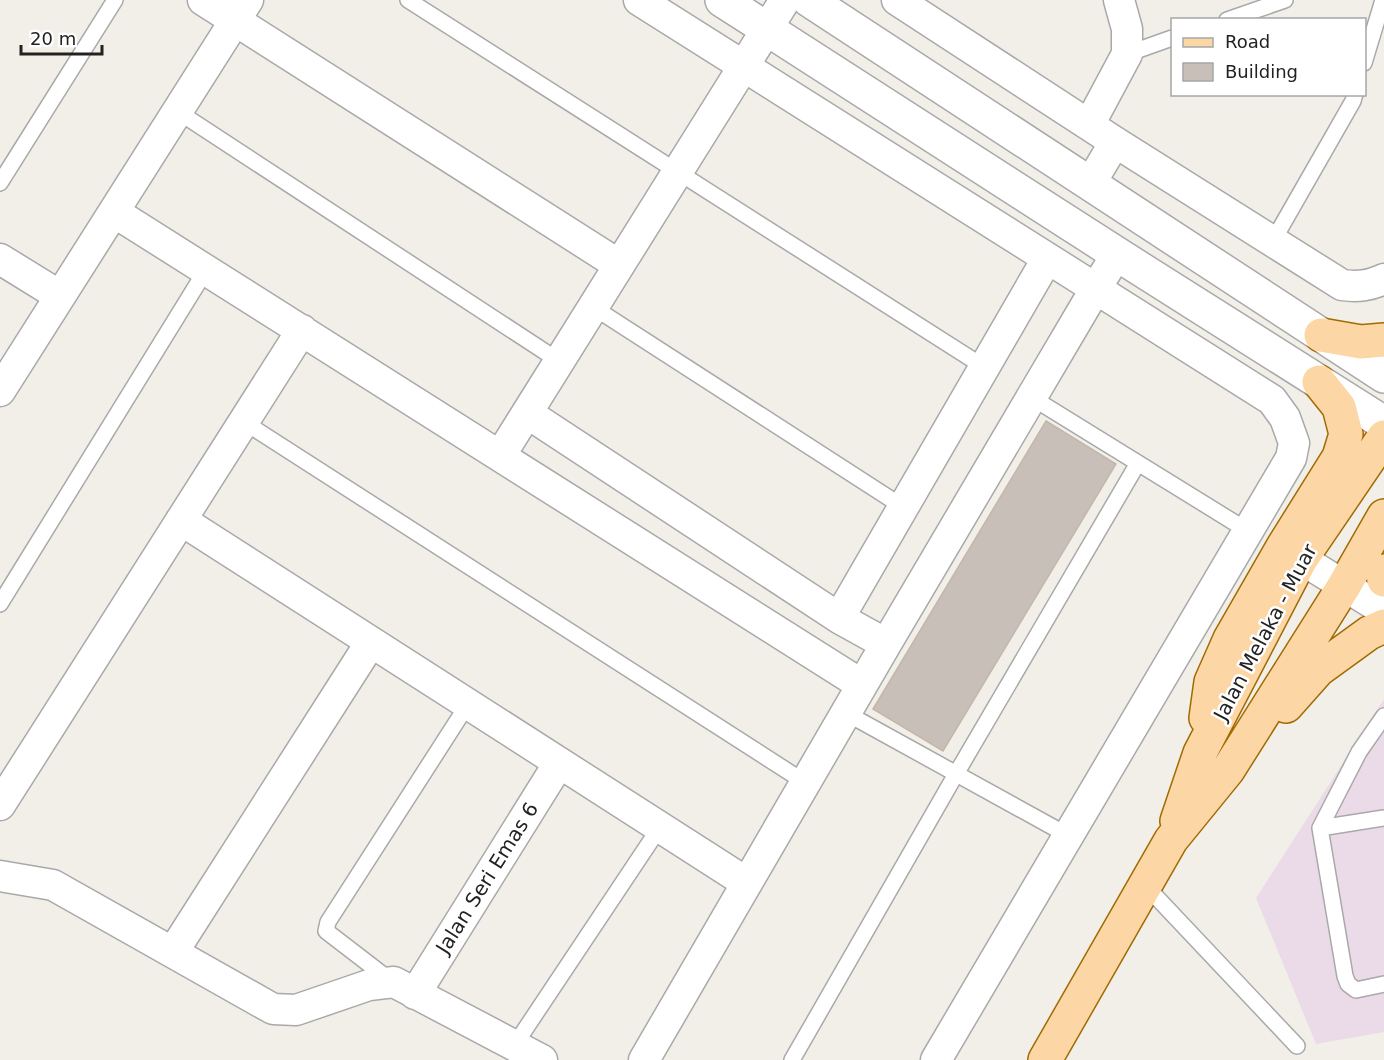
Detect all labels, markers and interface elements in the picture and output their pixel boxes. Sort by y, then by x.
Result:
scale bar [21,18,102,56]
legend [1171,18,1366,96]
text: 20 m [30,28,76,49]
text: Road [1225,31,1270,52]
text: Building [1225,61,1298,82]
street label: Jalan Melaka - Muar [1207,539,1322,726]
street label: Jalan Seri Emas 6 [430,798,543,960]

